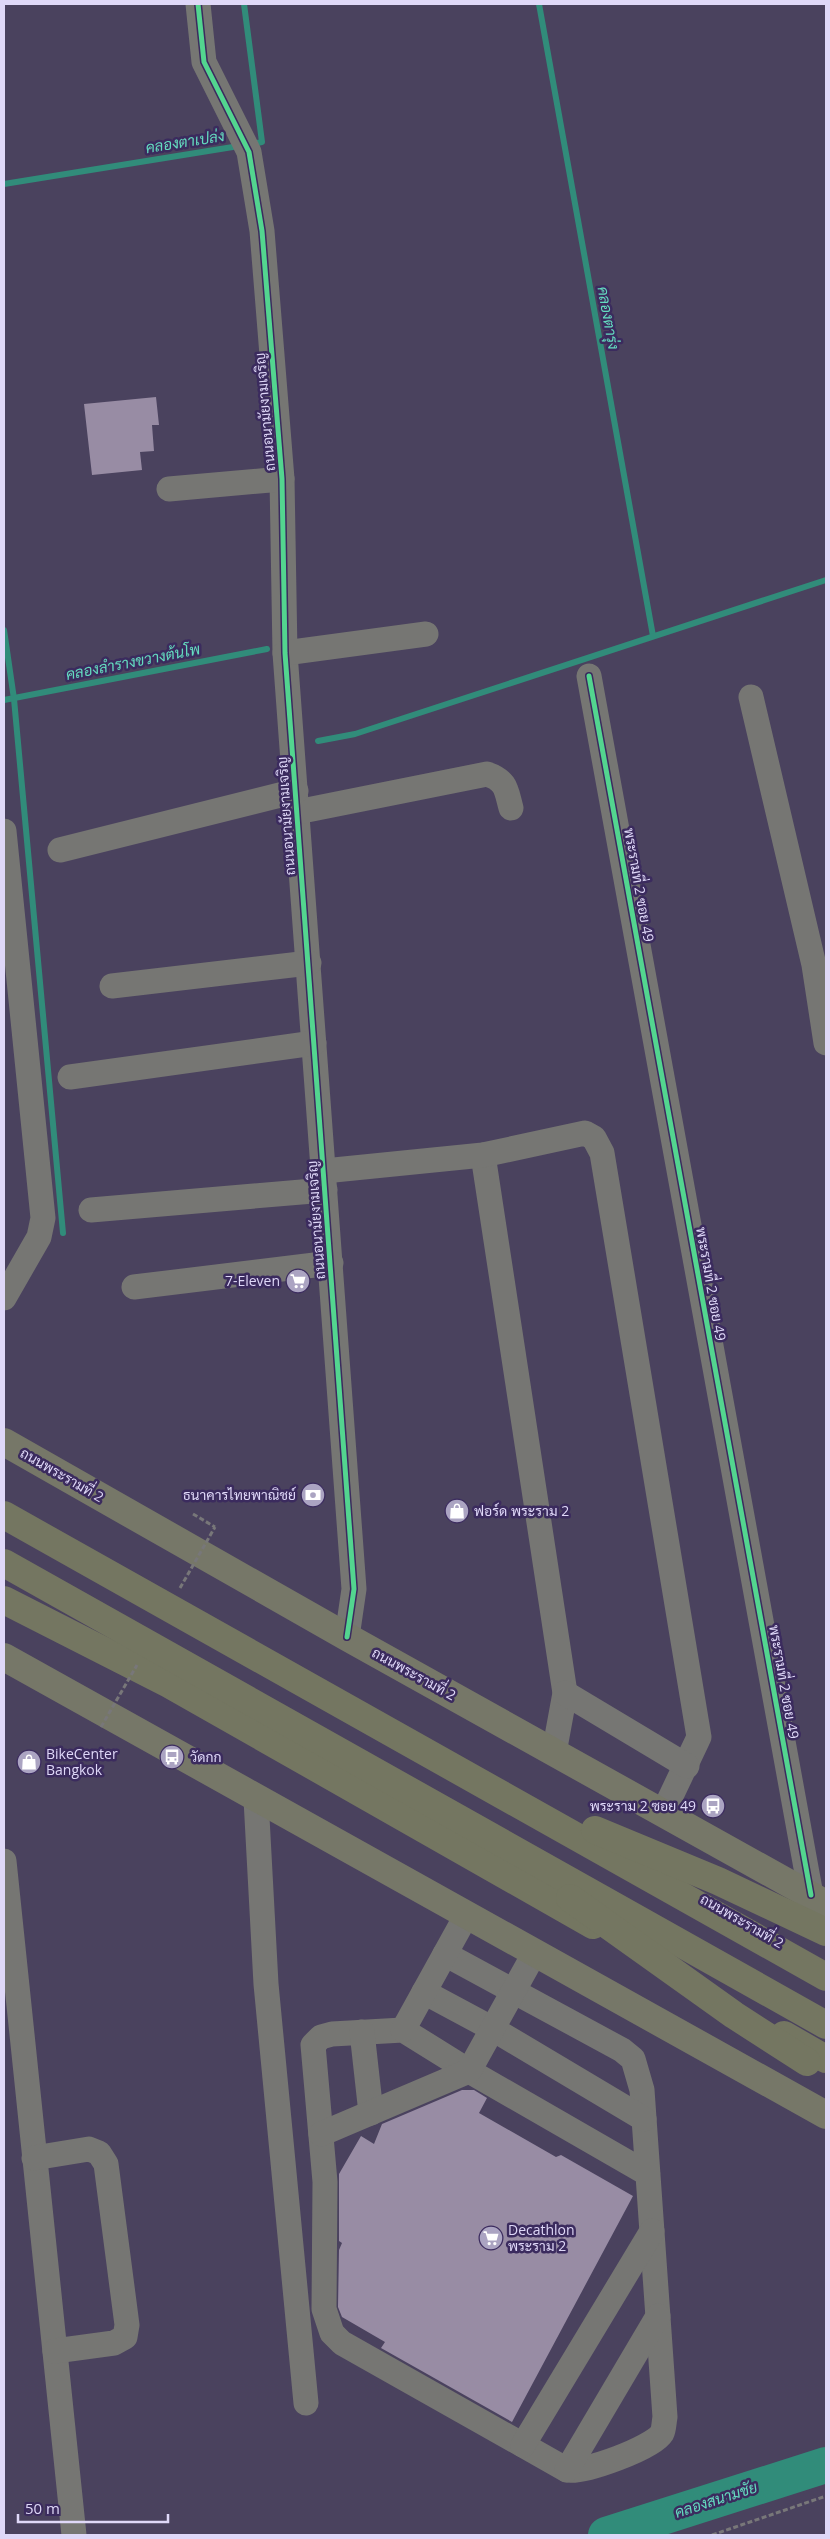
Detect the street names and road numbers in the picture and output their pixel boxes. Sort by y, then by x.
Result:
street label: ถนนอนามัยงามเจริญ [250,352,279,472]
street label: ถนนอนามัยงามเจริญ [272,756,299,876]
street label: พระรามที่ 2 ซอย 49 [620,826,661,943]
street label: ถนนอนามัยงามเจริญ [302,1160,329,1280]
street label: พระรามที่ 2 ซอย 49 [692,1225,733,1342]
street label: ถนนพระรามที่ 2 [17,1441,108,1506]
street label: พระรามที่ 2 ซอย 49 [765,1623,806,1740]
street label: ถนนพระรามที่ 2 [369,1641,461,1704]
street label: ถนนพระรามที่ 2 [697,1887,788,1952]

